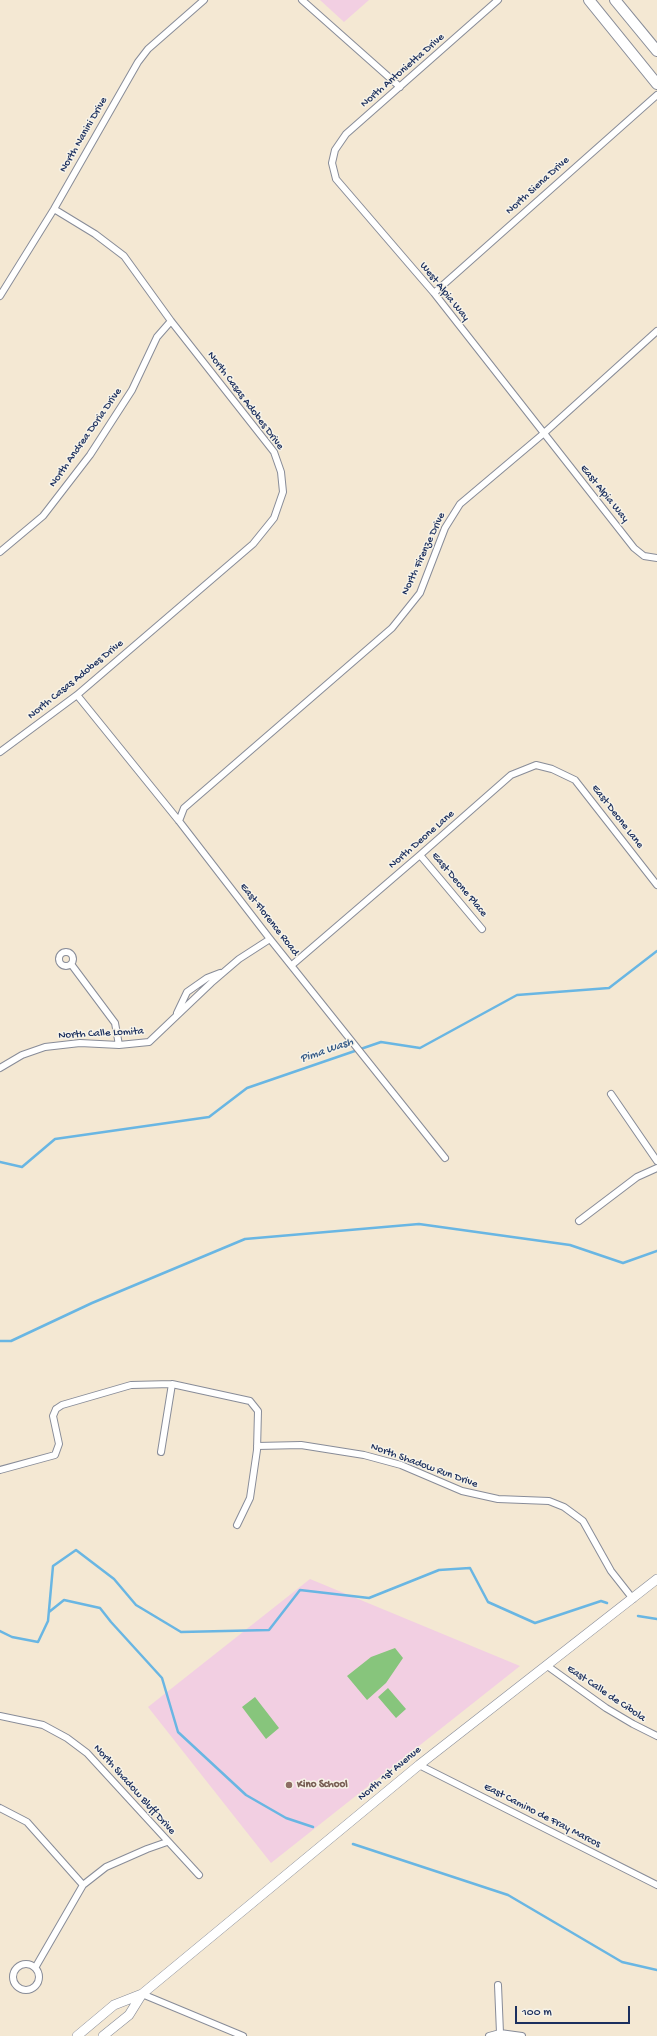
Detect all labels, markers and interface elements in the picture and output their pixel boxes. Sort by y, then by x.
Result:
street label: North Antonietta Drive [358,31,448,111]
street label: North Nanini Drive [57,95,111,175]
street label: North Siena Drive [504,154,572,218]
street label: West Alpia Way [416,260,472,324]
street label: North Casas Adobes Drive [204,349,286,453]
street label: North Andrea Doria Drive [47,386,125,490]
street label: East Alpia Way [577,462,631,526]
street label: North Firenze Drive [399,511,449,597]
street label: North Casas Adobes Drive [25,637,127,723]
street label: East Deone Lane [588,783,646,851]
street label: North Deone Lane [386,808,458,872]
street label: East Deone Place [428,850,490,920]
street label: East Florence Road [236,881,302,959]
street label: North Calle Lomita [58,1025,144,1043]
water label: Pima Wash [299,1035,355,1067]
street label: North Shadow Run Drive [369,1440,479,1492]
street label: East Calle de Cibola [564,1663,648,1725]
street label: North Shadow Bluff Drive [90,1742,178,1838]
street label: North 1st Avenue [356,1744,424,1804]
place label: Kino School [297,1778,348,1792]
marker: Kino School [284,1780,294,1790]
street label: East Camino de Fray Marcos [481,1781,603,1851]
scale bar [517,1998,632,2024]
text: 100 m [522,2006,552,2020]

